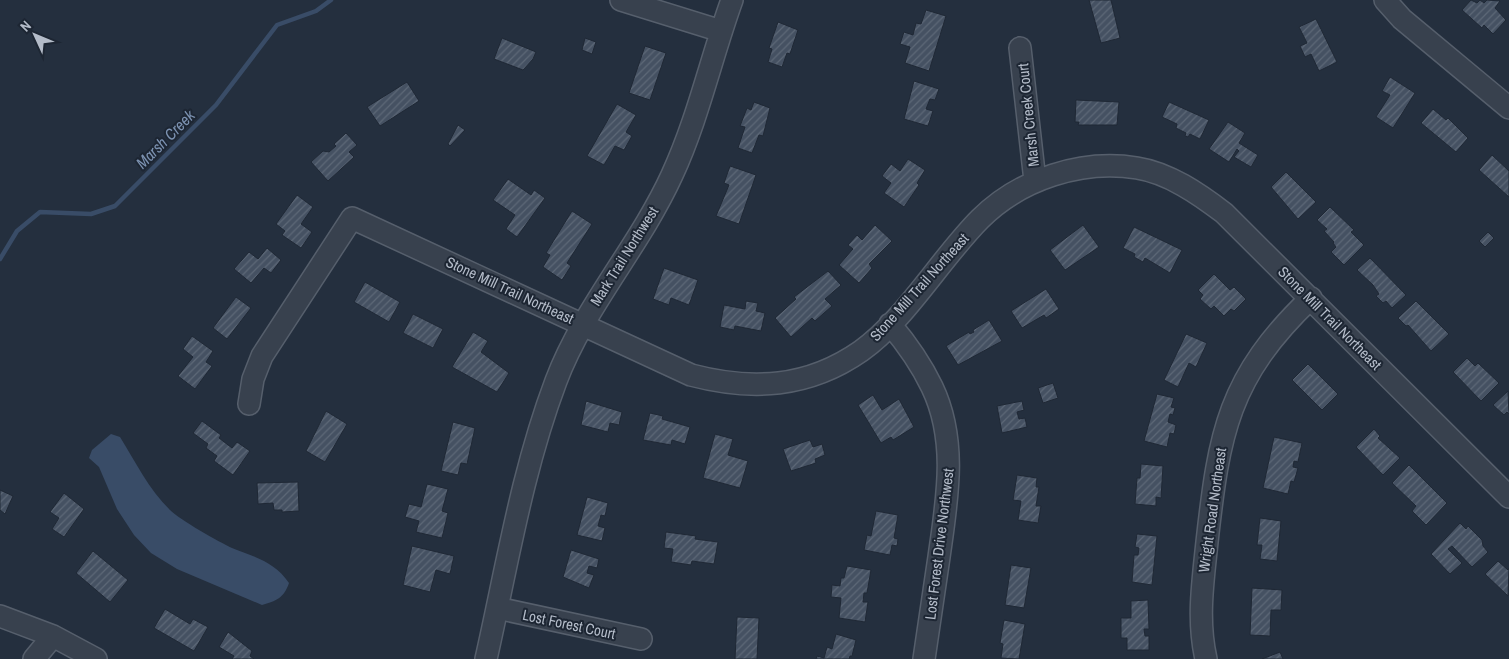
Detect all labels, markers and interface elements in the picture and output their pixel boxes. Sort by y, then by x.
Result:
north arrow [10,10,60,60]
text: N [16,17,35,35]
street label: Marsh Creek Court [1012,62,1044,168]
water label: Marsh Creek [131,104,200,173]
street label: Mark Trail Northwest [585,202,663,310]
street label: Stone Mill Trail Northeast [865,228,974,346]
street label: Stone Mill Trail Northeast [443,251,578,329]
street label: Stone Mill Trail Northeast [1274,262,1387,375]
street label: Wright Road Northeast [1193,446,1231,574]
street label: Lost Forest Drive Northwest [919,466,959,621]
street label: Lost Forest Court [521,604,618,644]

